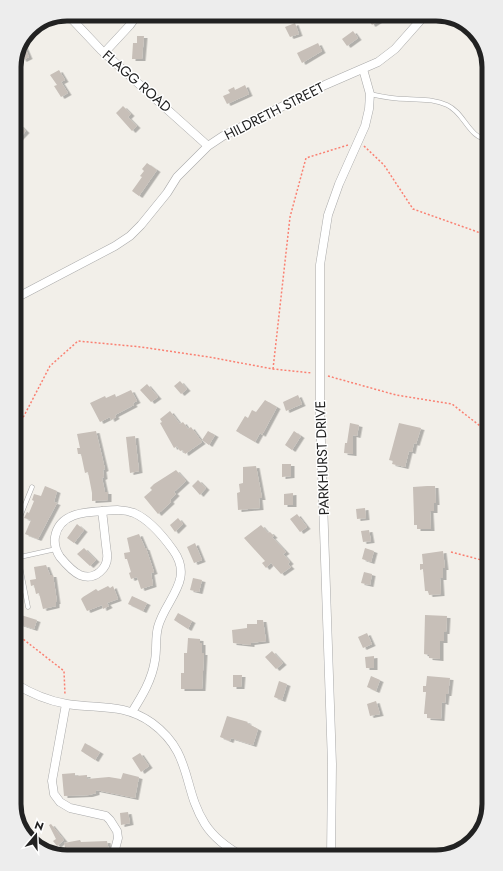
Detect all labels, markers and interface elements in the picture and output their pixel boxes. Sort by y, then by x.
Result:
street label: FLAGG ROAD [98,45,176,117]
street label: HILDRETH STREET [221,77,328,145]
street label: PARKHURST DRIVE [310,400,334,516]
north arrow [16,815,56,855]
text: N [33,817,46,835]

